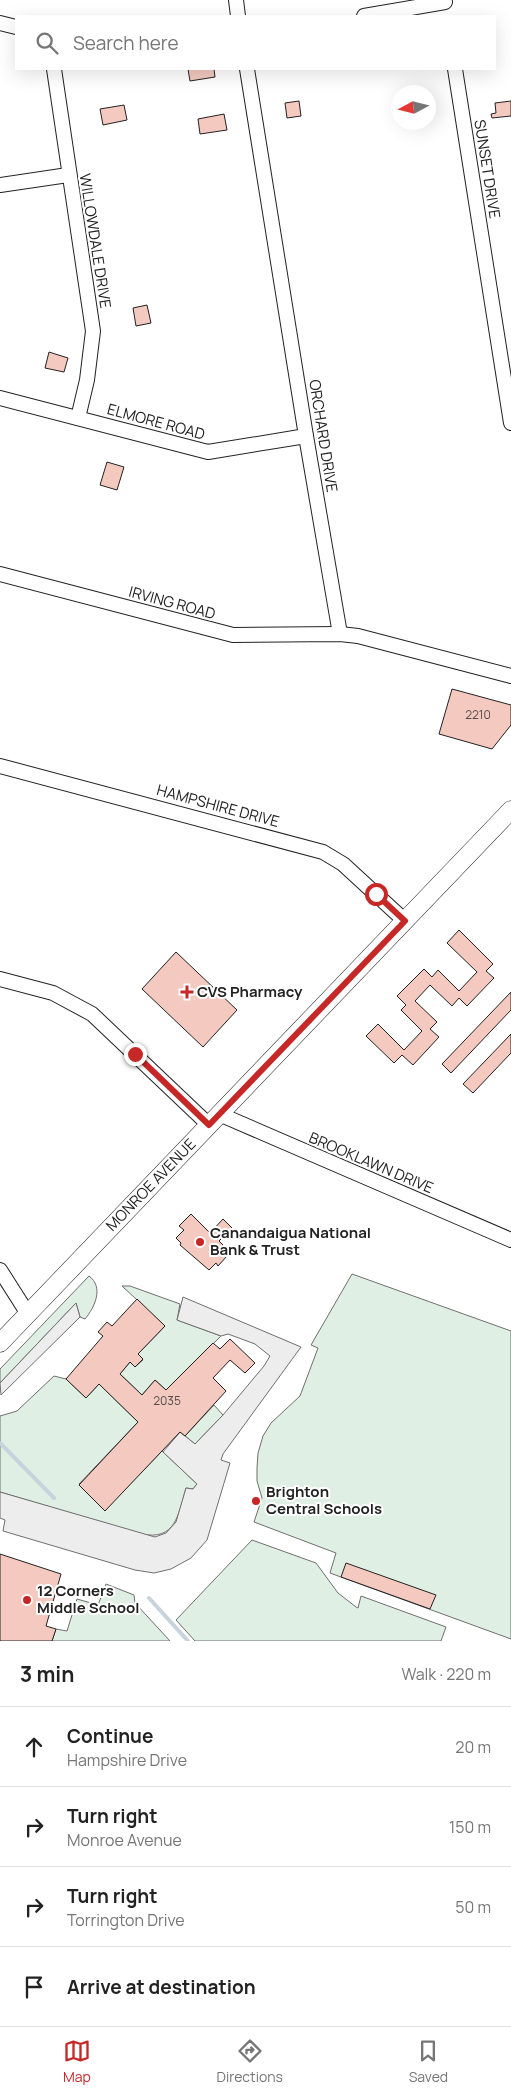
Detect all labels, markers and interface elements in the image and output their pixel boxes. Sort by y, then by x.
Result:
search box [15,15,496,70]
icon: search [33,29,61,57]
text: Search here [73,30,179,56]
north arrow [391,85,436,130]
street label: SUNSET DRIVE [469,118,506,220]
street label: WILLOWDALE DRIVE [74,172,117,310]
street label: ORCHARD DRIVE [304,378,343,494]
street label: ELMORE ROAD [105,398,207,445]
street label: IRVING ROAD [126,581,218,624]
house number: 2210 [465,706,491,723]
street label: HAMPSHIRE DRIVE [155,779,282,832]
route start [365,883,388,906]
place label: CVS Pharmacy [197,981,303,1002]
marker: CVS Pharmacy [181,986,193,998]
route end [124,1043,147,1066]
street label: BROOKLAWN DRIVE [306,1127,437,1198]
street label: MONROE AVENUE [101,1134,200,1235]
place label: Canandaigua National Bank & Trust [210,1222,371,1260]
marker: Canandaigua National Bank & Trust [194,1236,206,1248]
house number: 2035 [153,1392,181,1409]
place label: Brighton Central Schools [266,1481,382,1519]
marker: Brighton Central Schools [250,1495,262,1507]
place label: 12 Corners Middle School [37,1580,139,1618]
marker: 12 Corners Middle School [21,1594,33,1606]
text: 3 min [20,1660,74,1688]
text: Walk · 220 m [401,1663,491,1685]
text: Continue [67,1723,153,1749]
icon: ahead [20,1733,48,1761]
text: 20 m [455,1736,491,1758]
text: Hampshire Drive [67,1749,187,1771]
text: Turn right [67,1803,157,1829]
icon: right [20,1813,48,1841]
text: 150 m [449,1816,491,1838]
text: Monroe Avenue [67,1829,182,1851]
text: Turn right [67,1883,157,1909]
icon: right [20,1893,48,1921]
text: 50 m [455,1896,491,1918]
text: Torrington Drive [67,1909,185,1931]
icon: arrive [20,1973,48,2001]
text: Arrive at destination [67,1974,256,2000]
tab: Map [63,2037,91,2086]
tab: Directions [217,2037,283,2086]
tab: Saved [409,2037,448,2086]

